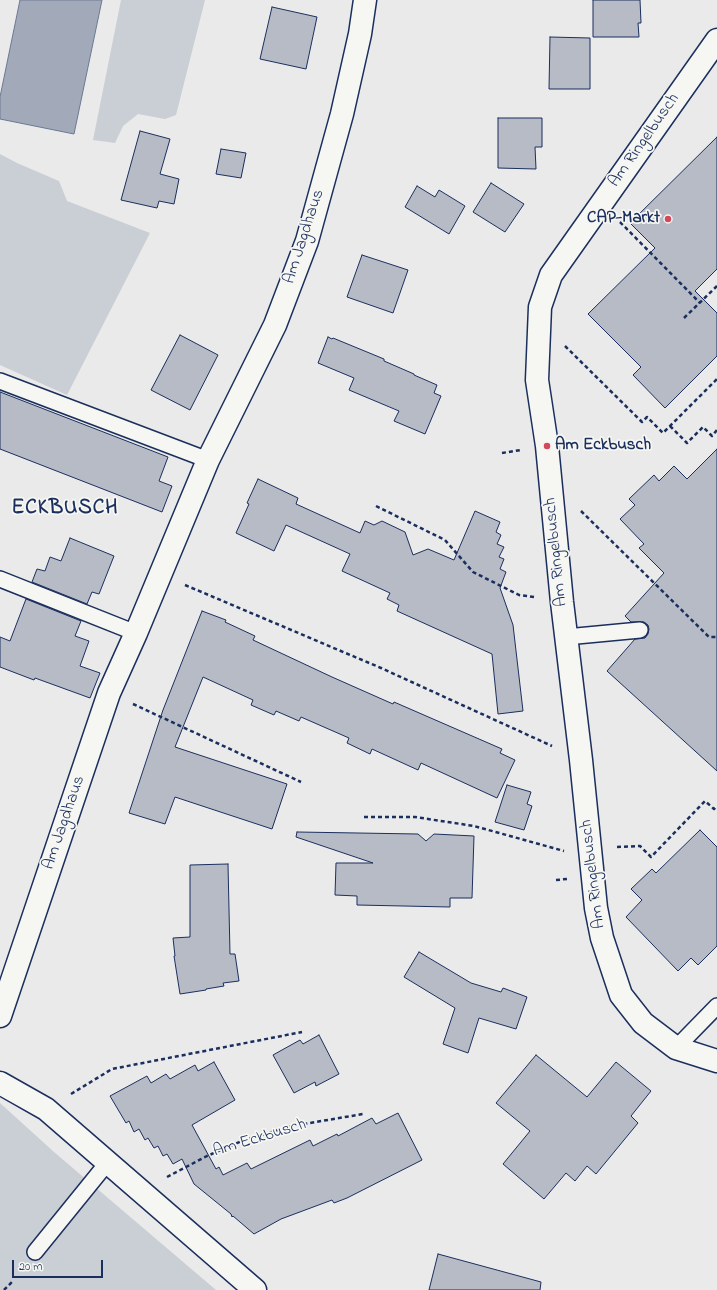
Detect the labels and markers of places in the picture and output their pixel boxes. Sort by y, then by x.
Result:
place label: CAP-Markt [587,209,660,229]
marker: CAP-Markt [663,214,673,224]
place label: Am Eckbusch [555,436,651,456]
marker: Am Eckbusch [542,441,552,451]

